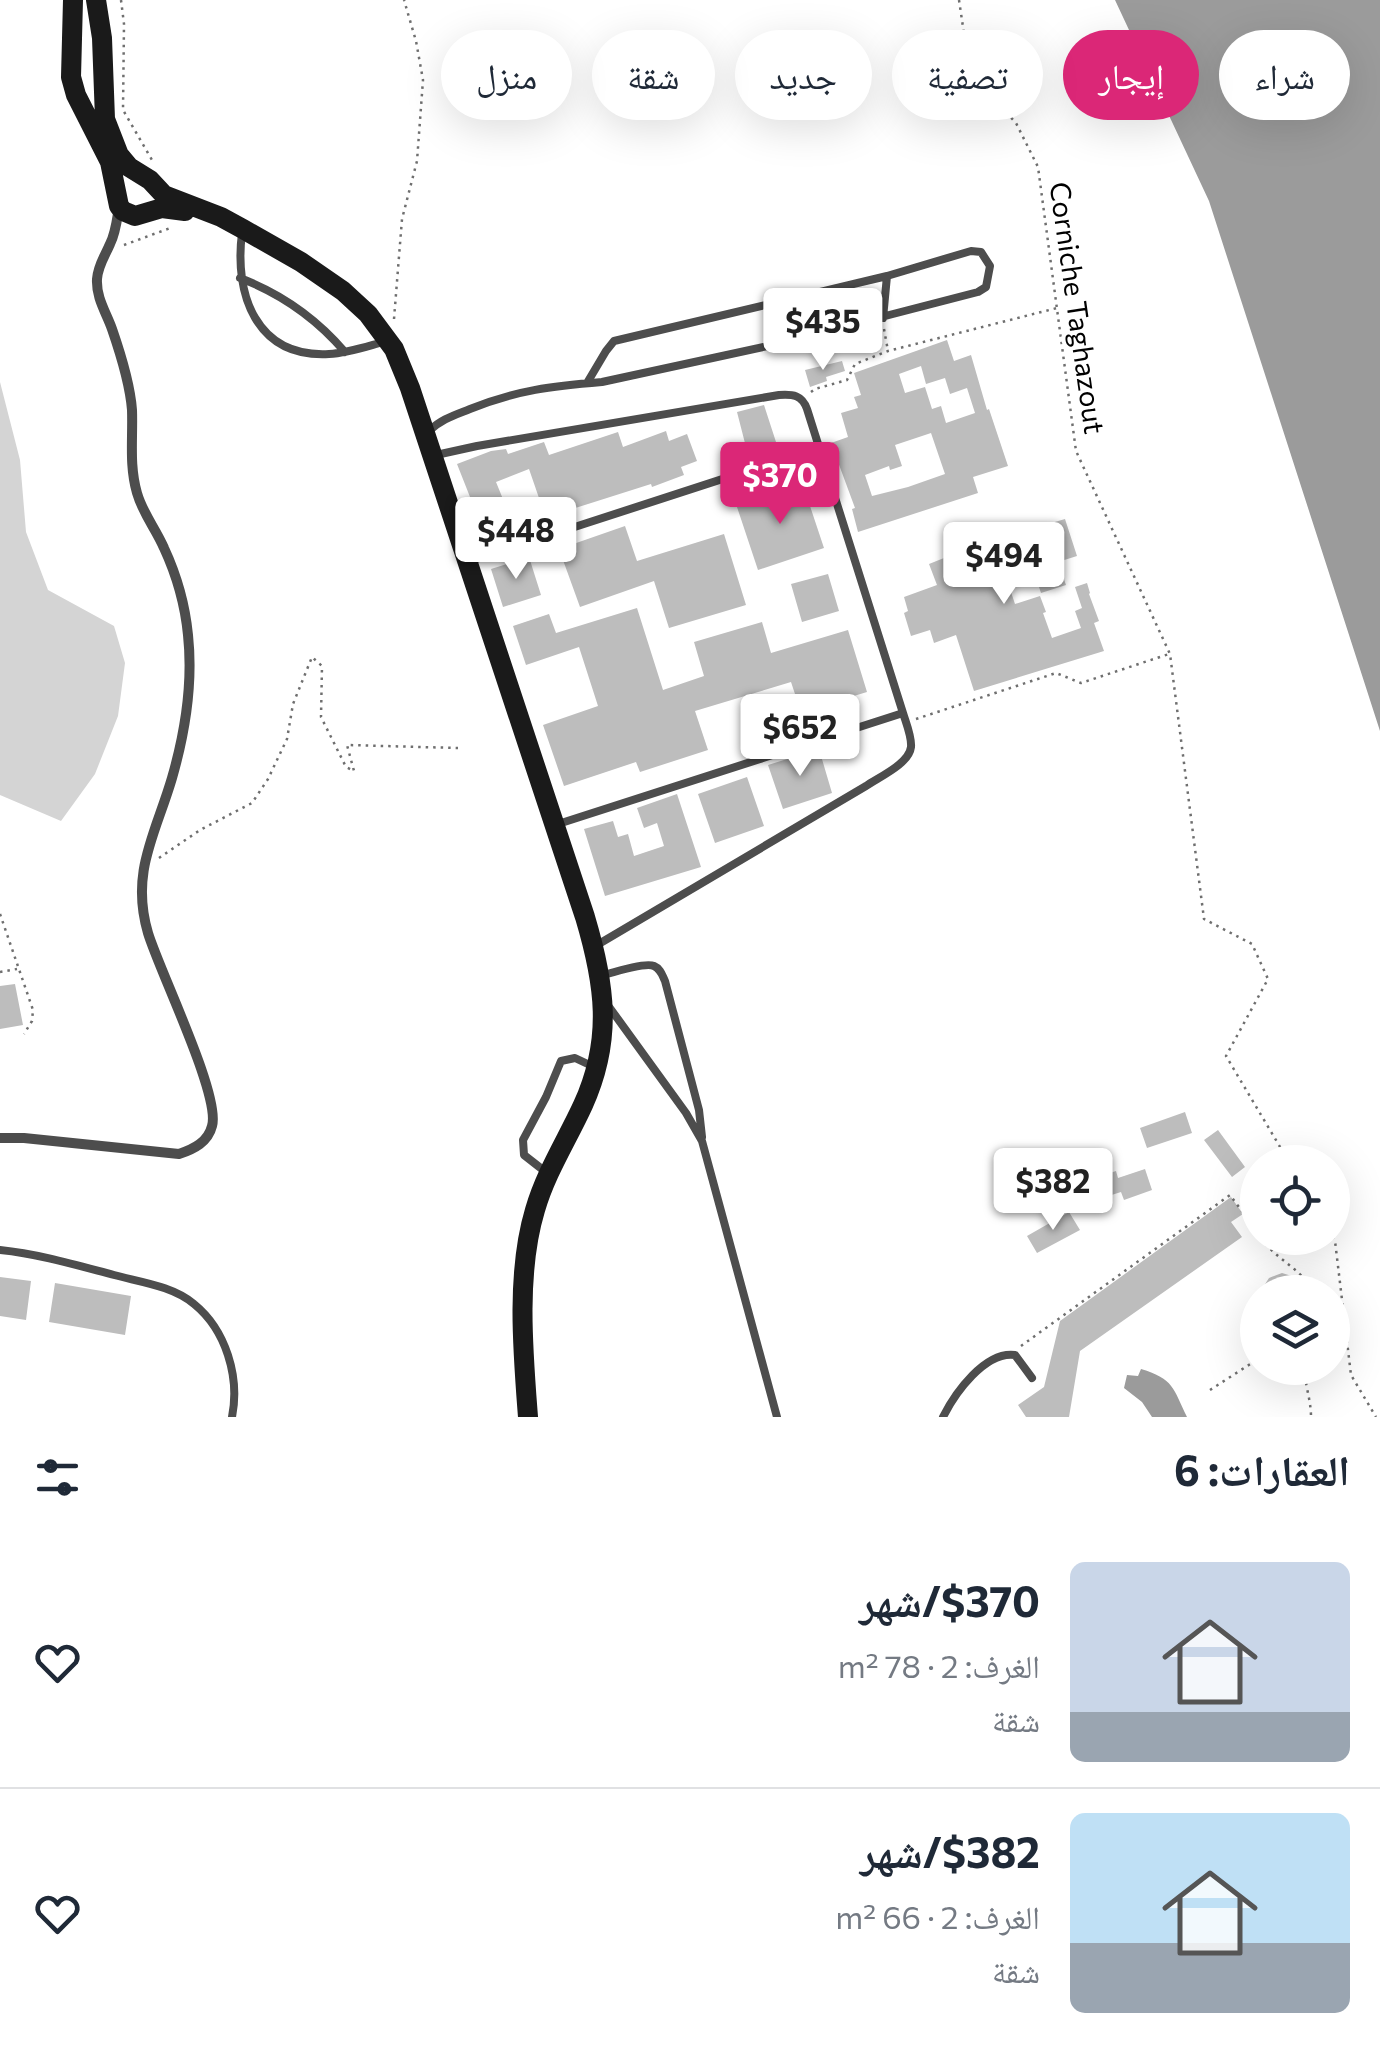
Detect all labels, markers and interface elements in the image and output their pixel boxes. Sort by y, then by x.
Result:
chip: منزل [441,30,572,120]
chip: شقة [592,30,715,120]
chip: جديد [735,30,872,120]
chip: تصفية [892,30,1043,120]
chip: إيجار [1063,30,1199,120]
chip: شراء [1219,30,1350,120]
street label: Corniche Taghazout [1043,180,1113,436]
pin: $435 [764,288,882,373]
text: $435 [785,300,861,340]
pin: $370 [721,442,839,527]
text: $370 [742,454,818,494]
pin: $448 [457,497,575,582]
text: $448 [477,509,555,549]
pin: $494 [945,522,1063,607]
text: $494 [965,534,1043,574]
pin: $652 [741,694,859,779]
text: $652 [763,706,838,746]
map controls [1240,1145,1350,1385]
button: locate [1240,1145,1350,1255]
pin: $382 [994,1148,1112,1233]
text: $382 [1016,1160,1090,1200]
button: layers [1240,1275,1350,1385]
text: العقارات: 6 [1174,1443,1350,1495]
icon: filters [30,1450,85,1505]
text: $370/شهر [859,1574,1040,1626]
icon: home [1150,1602,1270,1722]
icon: heart [30,1635,85,1690]
text: الغرف: 2 · 78 m² [838,1645,1040,1685]
text: شقة [992,1699,1040,1739]
text: $382/شهر [860,1825,1040,1877]
icon: home [1150,1853,1270,1973]
icon: heart [30,1886,85,1941]
text: الغرف: 2 · 66 m² [835,1896,1040,1936]
text: شقة [992,1950,1040,1990]

